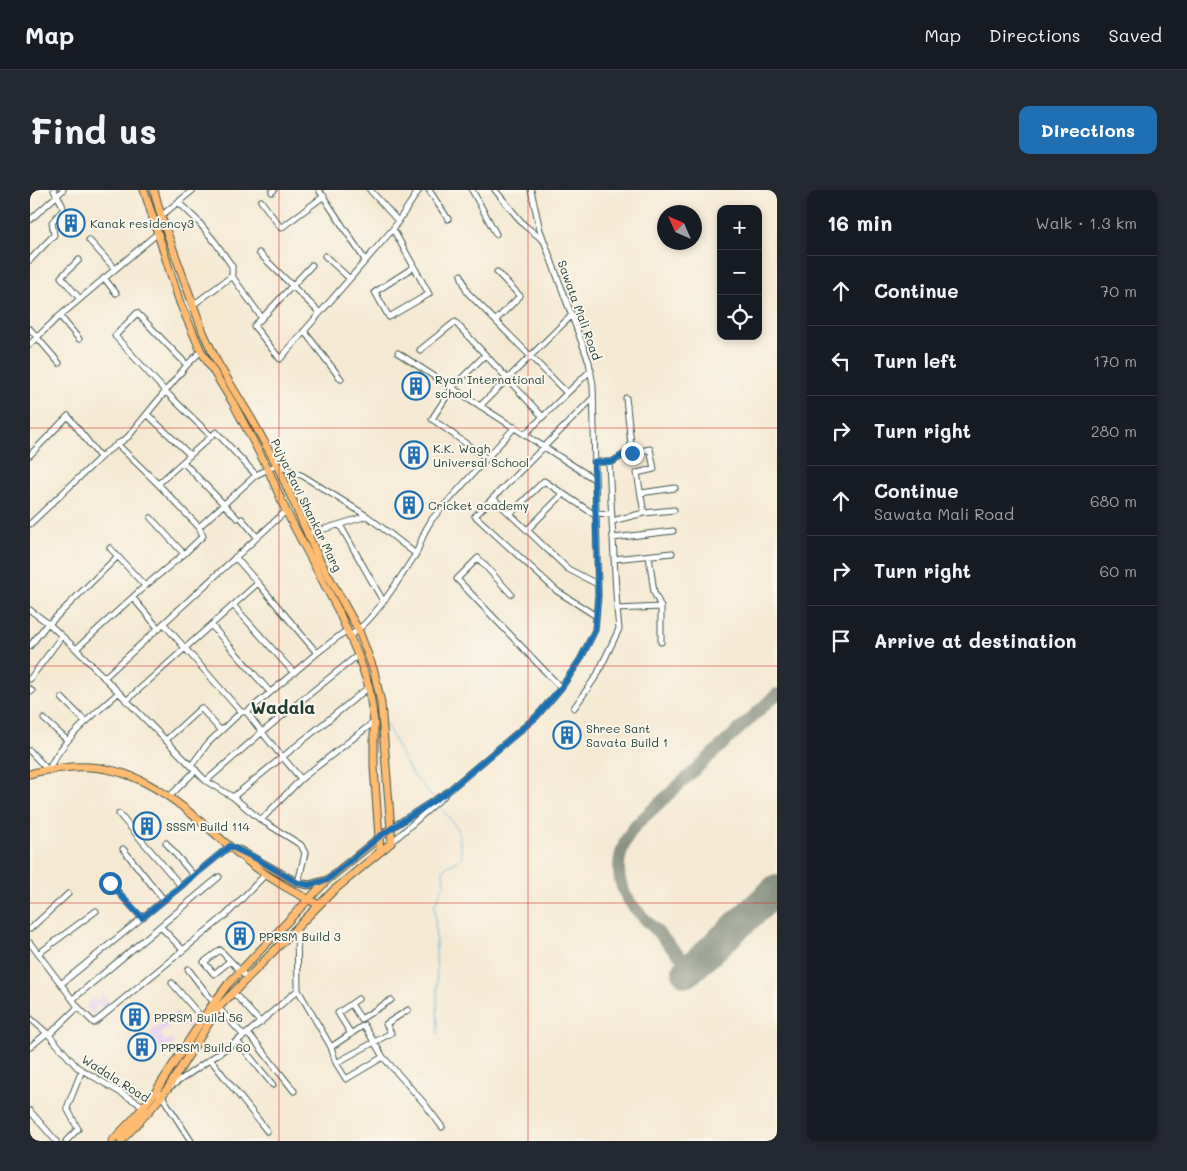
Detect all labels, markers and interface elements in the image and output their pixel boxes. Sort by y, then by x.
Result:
text: Map [25,19,74,50]
text: Map [924,23,961,47]
text: Directions [989,23,1081,47]
text: Saved [1109,23,1162,47]
button: Directions [1019,106,1157,154]
text: Find us [30,107,157,153]
north arrow [657,205,702,250]
map controls [717,205,762,340]
button: + [717,205,762,250]
building icon: Kanak residency3 [56,208,86,238]
text: 16 min [827,209,892,236]
text: Walk · 1.3 km [1036,212,1137,233]
place label: Kanak residency3 [90,215,194,231]
button: − [717,250,762,295]
street label: Sawata Mali Road [555,258,606,362]
icon: ahead [827,277,855,305]
text: Continue [874,278,959,303]
text: 70 m [1100,280,1137,301]
button: locate [717,295,762,340]
icon: left [827,347,855,375]
text: Turn left [874,348,957,373]
text: 170 m [1093,350,1137,371]
building icon: Ryan International school [401,371,431,401]
place label: Ryan International school [435,371,545,401]
icon: right [827,417,855,445]
text: Turn right [874,418,971,443]
text: 280 m [1091,420,1137,441]
street label: Pujya Ravi Shankar Marg [268,436,346,574]
building icon: K.K. Wagh Universal School [399,440,429,470]
place label: K.K. Wagh Universal School [433,440,529,470]
route end [621,442,644,465]
text: Continue [874,478,959,503]
icon: ahead [827,487,855,515]
building icon: Cricket academy [394,490,424,520]
text: 680 m [1090,490,1137,511]
place label: Cricket academy [428,497,529,513]
text: Sawata Mali Road [874,503,1014,524]
icon: right [827,557,855,585]
text: Turn right [874,558,971,583]
text: 60 m [1100,560,1137,581]
icon: arrive [827,627,855,655]
text: Arrive at destination [874,628,1077,653]
district label: Wadala [251,695,315,719]
building icon: Shree Sant Savata Build 1 [552,720,582,750]
place label: Shree Sant Savata Build 1 [586,720,668,750]
building icon: SSSM Build 114 [132,811,162,841]
place label: SSSM Build 114 [166,818,250,834]
route start [99,872,122,895]
building icon: PPRSM Build 3 [225,921,255,951]
place label: PPRSM Build 3 [259,928,341,944]
building icon: PPRSM Build 56 [120,1002,150,1032]
place label: PPRSM Build 56 [154,1009,243,1025]
building icon: PPRSM Build 60 [127,1032,157,1062]
place label: PPRSM Build 60 [161,1039,251,1055]
street label: Wadala Road [79,1051,153,1105]

